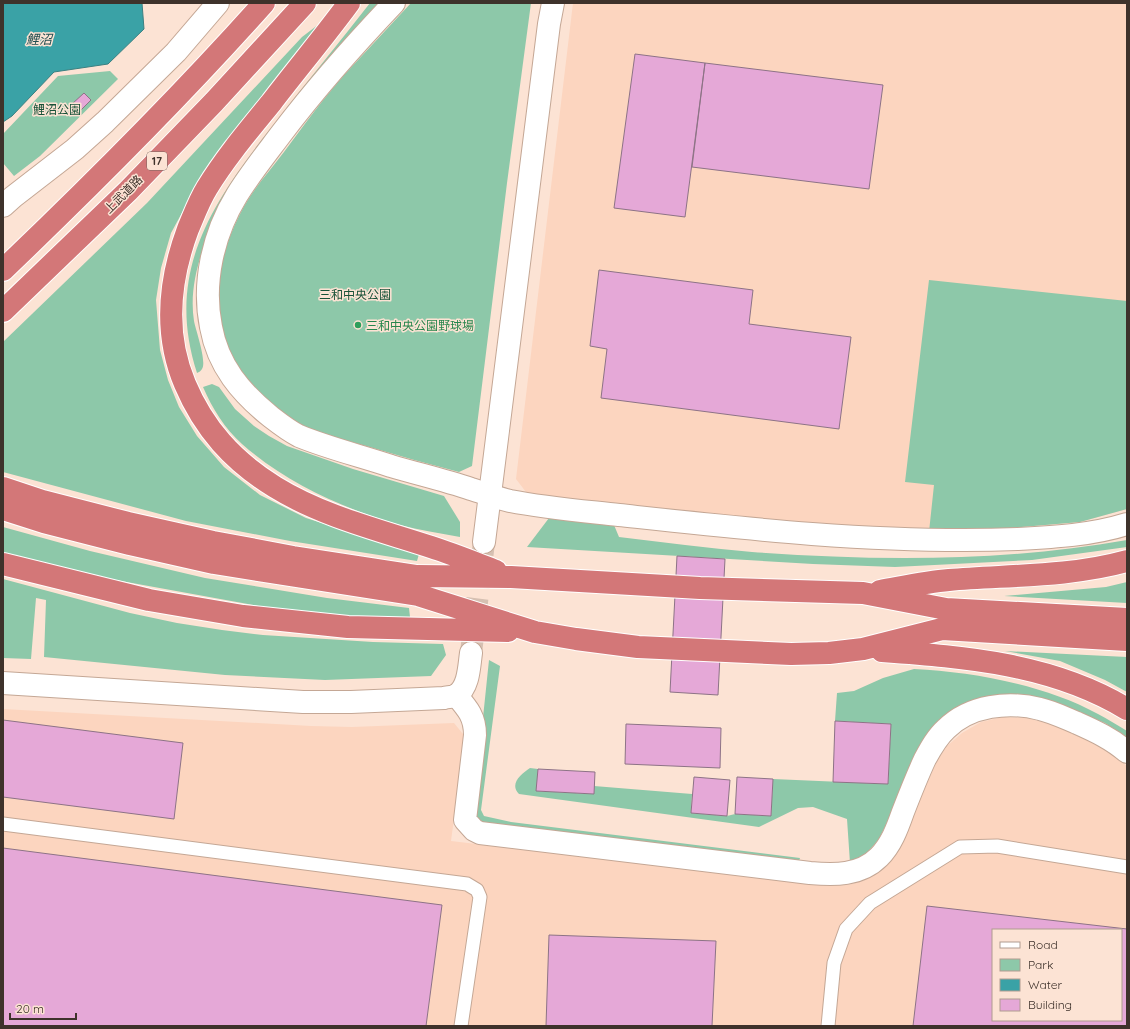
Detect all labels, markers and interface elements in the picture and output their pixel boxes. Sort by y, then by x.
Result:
water label: 鯉沼 [26,31,54,47]
park label: 鯉沼公園 [33,102,81,117]
road number: 17 [147,152,167,170]
street label: 上武道路 [101,172,145,216]
park label: 三和中央公園 [319,287,391,302]
place label: 三和中央公園野球場 [366,318,474,333]
marker: 三和中央公園野球場 [353,320,363,330]
legend [992,929,1122,1021]
text: Road [1028,937,1058,952]
text: Park [1028,957,1053,972]
text: Water [1028,977,1063,992]
scale bar [10,995,76,1021]
text: Building [1028,997,1072,1012]
text: 20 m [16,1001,44,1016]

